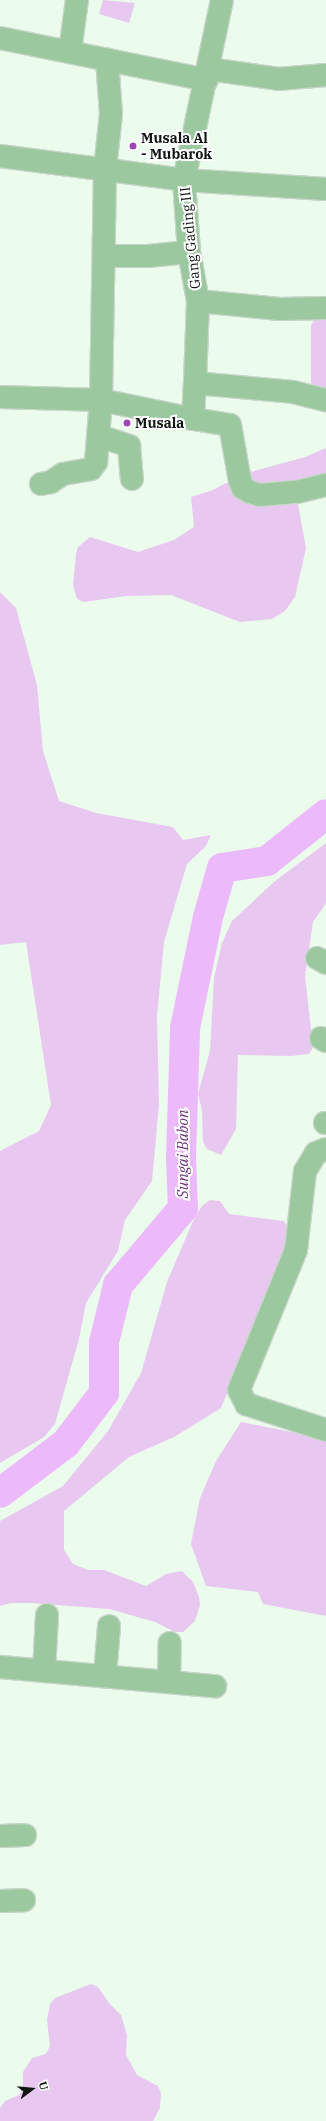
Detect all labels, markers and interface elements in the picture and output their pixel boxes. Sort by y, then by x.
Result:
place label: Musala Al - Mubarok [141,130,212,162]
marker: Musala Al - Mubarok [128,141,138,151]
street label: Gang Gading III [176,186,204,290]
place label: Musala [135,415,184,431]
marker: Musala [122,418,132,428]
water label: Sungai Babon [174,1109,192,1199]
north arrow [12,2069,52,2109]
text: U [36,2080,51,2092]

